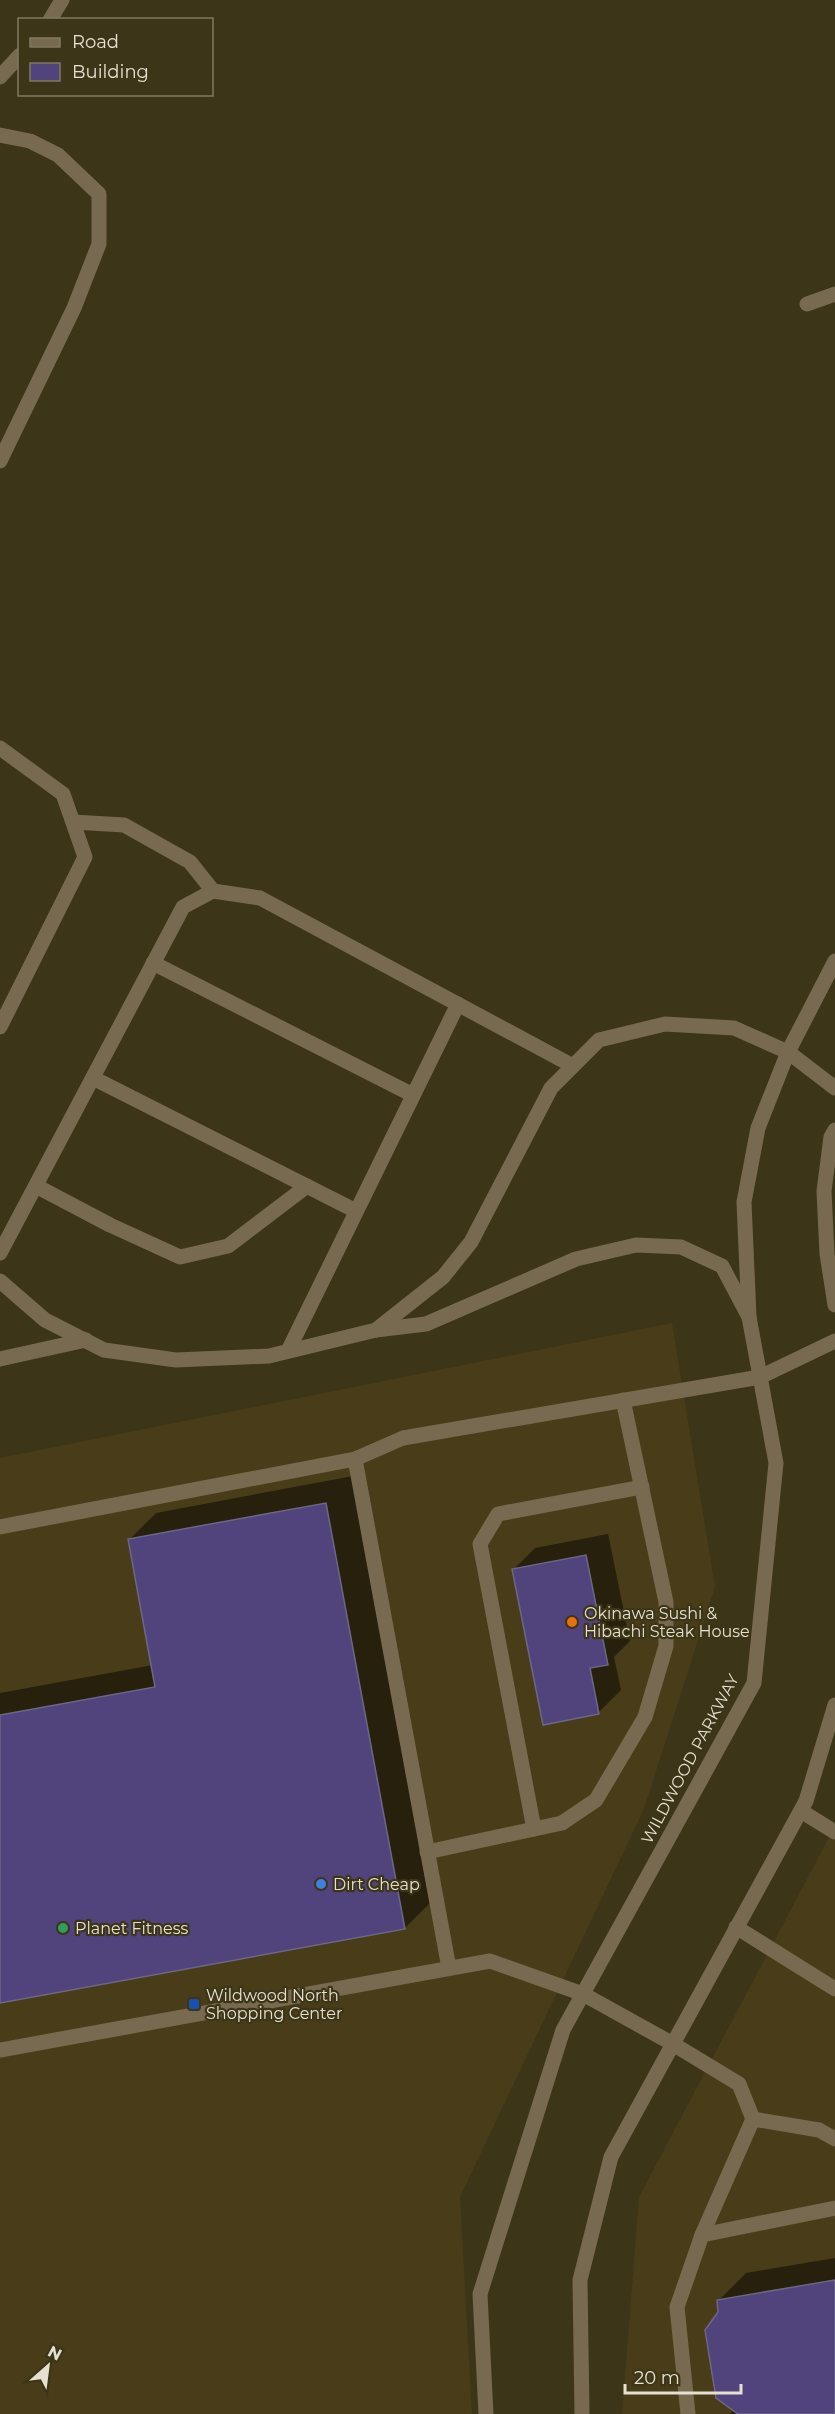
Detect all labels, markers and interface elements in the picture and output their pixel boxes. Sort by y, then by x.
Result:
legend [18,18,213,96]
text: Road [72,31,119,53]
text: Building [72,61,149,83]
place label: Okinawa Sushi & Hibachi Steak House [584,1604,750,1641]
marker: Okinawa Sushi & Hibachi Steak House [565,1615,579,1629]
street label: WILDWOOD PARKWAY [637,1670,743,1847]
place label: Dirt Cheap [333,1875,420,1894]
marker: Dirt Cheap [314,1877,328,1891]
place label: Planet Fitness [75,1919,188,1938]
marker: Planet Fitness [56,1921,70,1935]
place label: Wildwood North Shopping Center [206,1986,342,2023]
marker: Wildwood North Shopping Center [187,1997,201,2011]
north arrow [18,2336,78,2396]
text: N [45,2342,65,2365]
scale bar [625,2357,740,2395]
text: 20 m [634,2367,680,2389]

